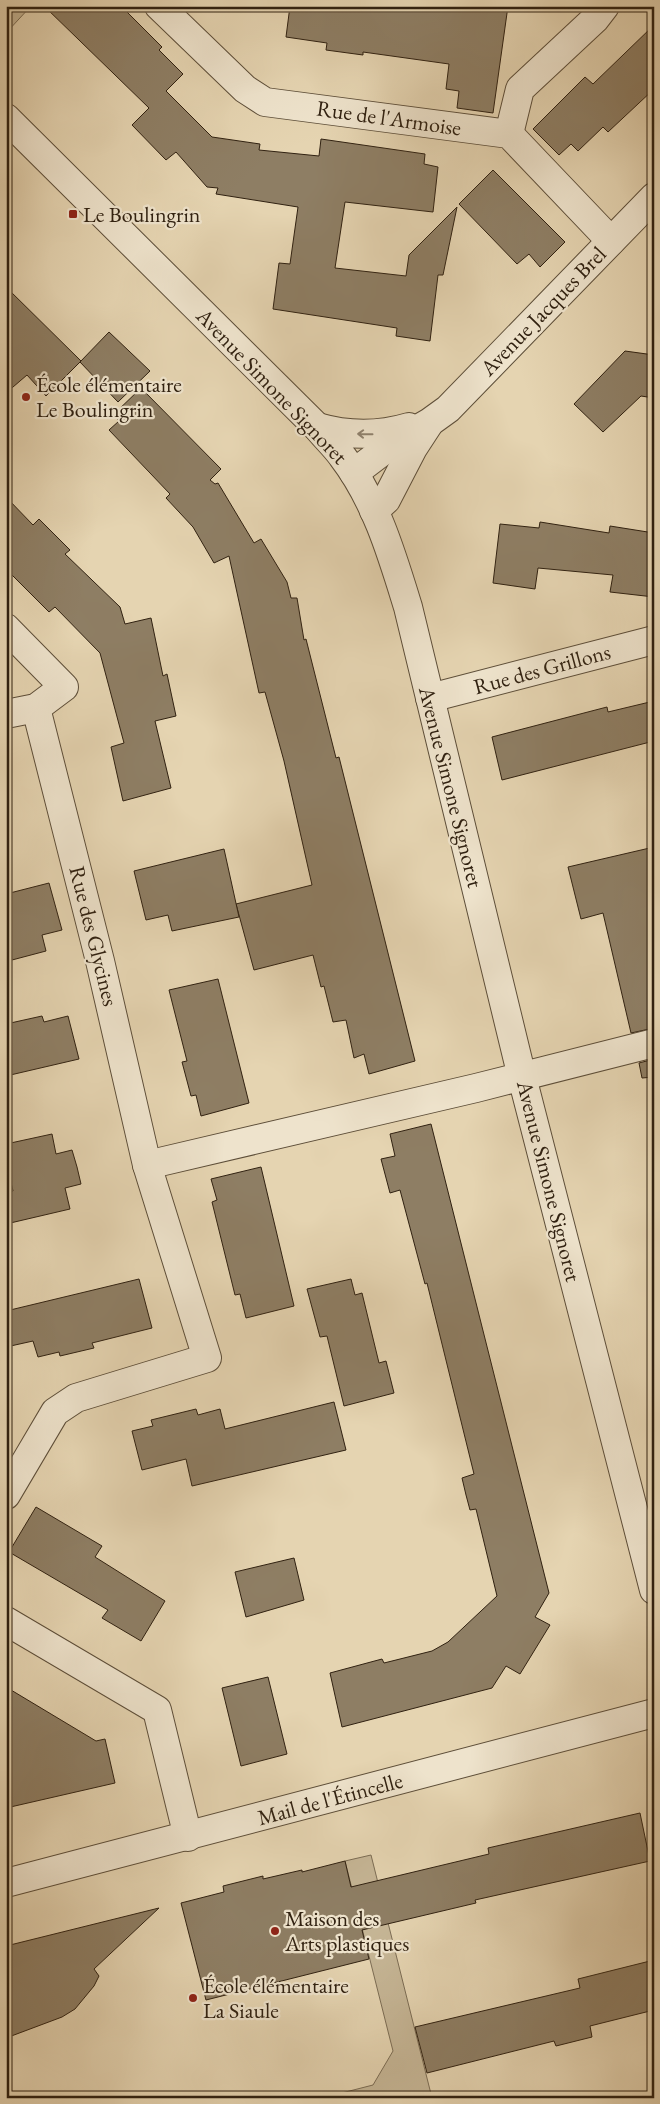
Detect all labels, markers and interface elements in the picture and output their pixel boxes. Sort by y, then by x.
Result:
street label: Rue de l'Armoise [315,94,464,143]
place label: Le Boulingrin [83,200,201,229]
marker: Le Boulingrin [67,208,79,220]
street label: Avenue Jacques Brel [473,240,612,383]
street label: Avenue Simone Signoret [189,301,354,470]
place label: École élémentaire Le Boulingrin [36,370,182,424]
marker: École élémentaire Le Boulingrin [20,391,32,403]
one-way arrow [357,429,374,439]
street label: Rue des Grillons [470,637,614,701]
street label: Avenue Simone Signoret [412,682,490,891]
street label: Rue des Glycines [63,863,125,1009]
street label: Avenue Simone Signoret [510,1076,588,1285]
street label: Mail de l'Étincelle [254,1766,406,1832]
place label: Maison des Arts plastiques [284,1904,409,1958]
marker: Maison des Arts plastiques [269,1925,281,1937]
place label: École élémentaire La Siaule [203,1971,349,2025]
marker: École élémentaire La Siaule [187,1992,199,2004]

